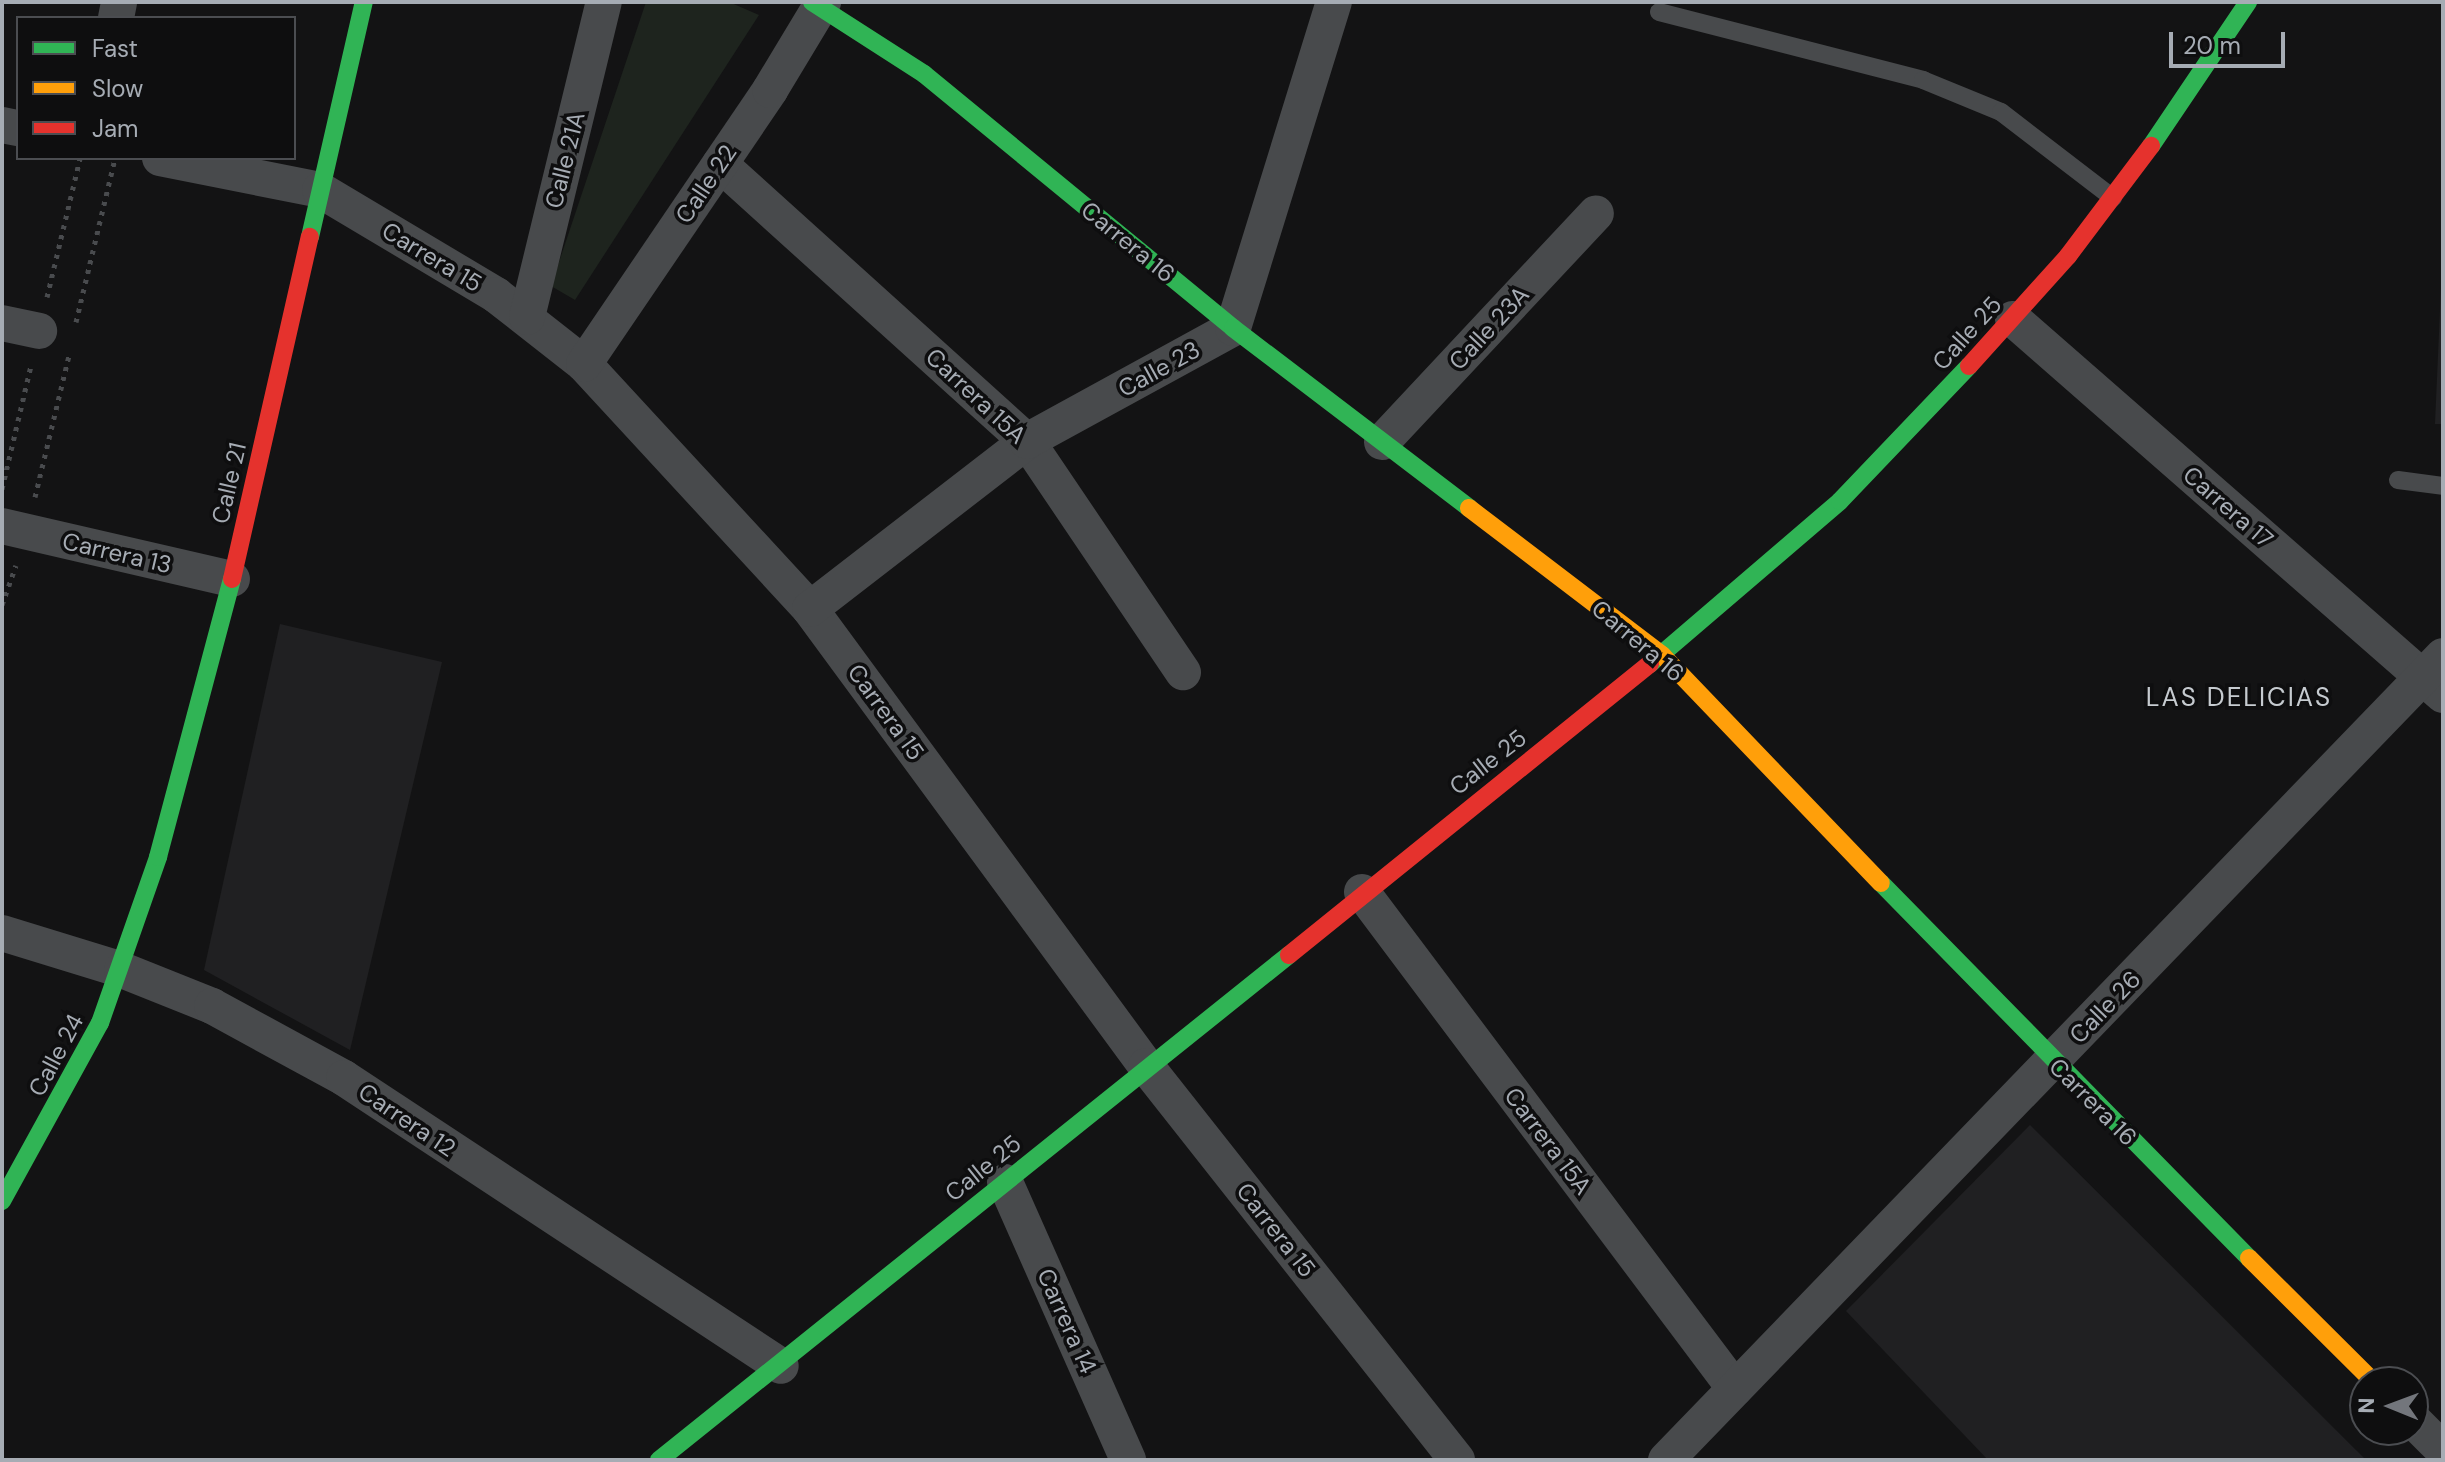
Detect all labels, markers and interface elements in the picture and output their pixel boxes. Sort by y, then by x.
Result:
legend [16,16,296,160]
scale bar [2173,16,2289,66]
text: 20 m [2183,30,2241,61]
text: Fast [92,33,138,64]
text: Slow [92,73,143,104]
street label: Calle 21A [539,109,591,211]
text: Jam [92,113,138,144]
street label: Calle 22 [669,139,743,229]
street label: Carrera 16 [1075,196,1181,288]
street label: Carrera 15 [377,216,487,298]
street label: Calle 23A [1443,280,1535,376]
street label: Calle 25 [1926,290,2008,376]
street label: Calle 23 [1113,335,1205,403]
street label: Carrera 15A [920,342,1032,450]
street label: Calle 21 [206,440,252,526]
street label: Carrera 17 [2177,460,2279,554]
street label: Carrera 13 [60,526,174,580]
street label: Carrera 16 [1586,594,1690,688]
street label: Carrera 15 [842,658,930,766]
district label: LAS DELICIAS [2146,682,2332,714]
street label: Calle 25 [1444,723,1532,801]
street label: Calle 26 [2063,965,2147,1049]
street label: Calle 24 [22,1009,90,1101]
street label: Carrera 16 [2043,1052,2143,1152]
street label: Carrera 12 [353,1077,461,1163]
street label: Carrera 15A [1498,1082,1598,1200]
street label: Calle 25 [939,1129,1027,1207]
street label: Carrera 15 [1230,1177,1322,1283]
street label: Carrera 14 [1031,1264,1103,1378]
north arrow [2349,1366,2429,1446]
text: N [2352,1397,2381,1414]

